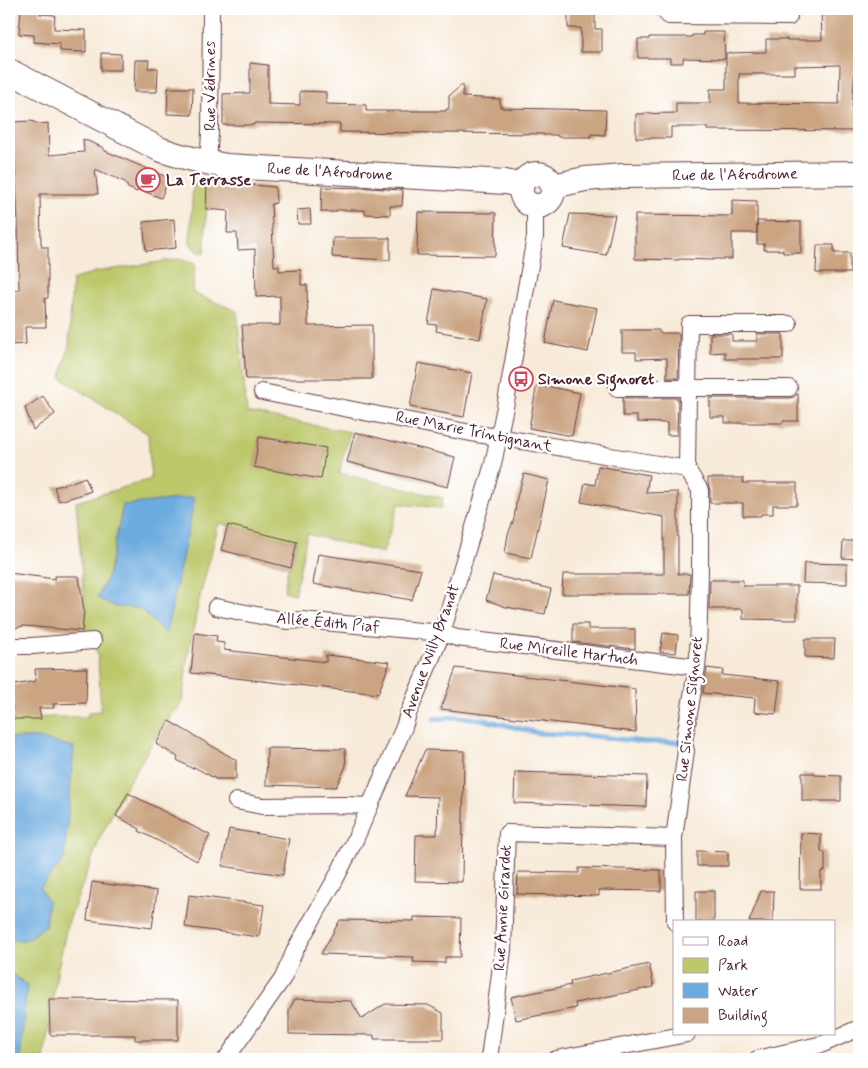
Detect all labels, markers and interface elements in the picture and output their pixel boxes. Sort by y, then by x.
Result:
street label: Rue Védrines [200,41,221,131]
street label: Rue de l'Aérodrome [267,158,393,186]
street label: Rue de l'Aérodrome [672,163,798,187]
cafe icon: La Terrasse [135,167,161,193]
place label: La Terrasse [166,170,251,191]
bus stop icon: Simone Signoret [508,366,534,392]
place label: Simone Signoret [538,369,654,392]
street label: Rue Marie Trintignant [394,406,555,458]
street label: Avenue Willy Brandt [397,581,465,721]
street label: Allée Édith Piaf [275,608,381,638]
street label: Rue Mireille Hartuch [498,633,640,671]
street label: Rue Simone Signoret [672,635,709,783]
street label: Rue Annie Girardot [489,845,517,971]
legend [673,920,836,1036]
text: Road [718,932,748,952]
text: Park [718,956,748,976]
text: Water [718,982,758,1002]
text: Building [718,1006,768,1027]

